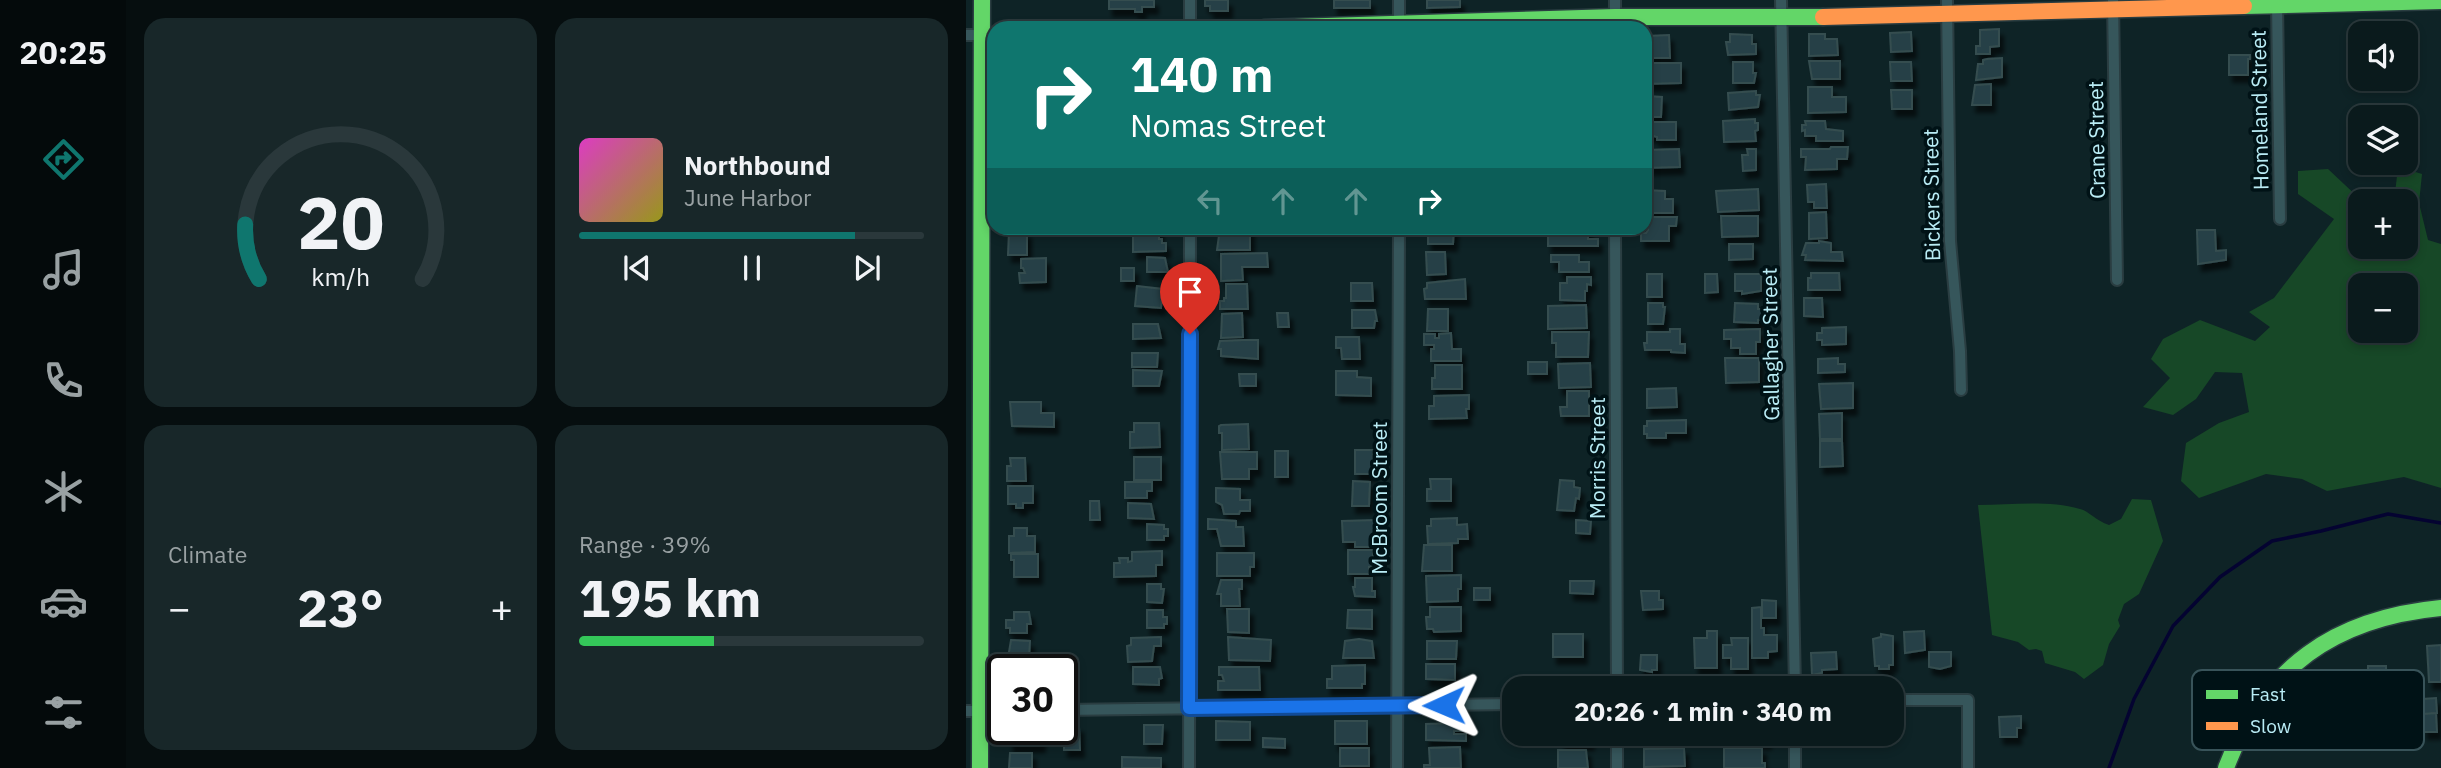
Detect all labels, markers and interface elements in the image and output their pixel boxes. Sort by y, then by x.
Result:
map controls [2348,21,2418,343]
button: sound [2348,21,2418,91]
street label: Homeland Street [2244,30,2274,190]
text: 20:25 [19,31,107,73]
text: 140 m [1130,42,1274,105]
icon: right [1015,49,1106,140]
street label: Crane Street [2081,81,2111,199]
text: Nomas Street [1130,104,1326,146]
button: layers [2348,105,2418,175]
street label: Bickers Street [1916,129,1946,261]
icon: directions [39,135,88,184]
text: Northbound [684,148,831,182]
text: 20 [297,174,384,269]
text: June Harbor [684,182,812,212]
icon: left [1191,182,1229,220]
icon: ahead [1264,182,1302,220]
icon: ahead [1337,182,1375,220]
icon: right [1410,182,1448,220]
button: + [2348,189,2418,259]
icon: music [39,245,88,294]
icon: previous [618,249,656,287]
icon: pause [733,249,771,287]
icon: next [848,249,886,287]
text: km/h [311,260,370,293]
pin [1160,262,1220,334]
street label: Gallagher Street [1755,267,1785,421]
icon: arrive [1171,273,1209,311]
button: − [2348,273,2418,343]
icon: phone [39,356,88,405]
street label: Morris Street [1583,397,1611,519]
street label: McBroom Street [1365,421,1393,575]
icon: climate [39,467,88,516]
text: Range · 39% [579,529,711,559]
text: Climate [168,539,247,569]
text: 195 km [579,564,761,631]
text: 23° [297,574,384,641]
icon: car [39,577,88,626]
text: − [168,583,191,632]
text: + [490,583,513,632]
speed limit sign: 30 [987,654,1078,745]
position arrow [1407,668,1481,742]
legend [2192,670,2424,750]
text: Fast [2250,682,2286,706]
icon: filters [39,688,88,737]
text: 20:26 · 1 min · 340 m [1574,694,1832,728]
text: Slow [2250,714,2291,738]

